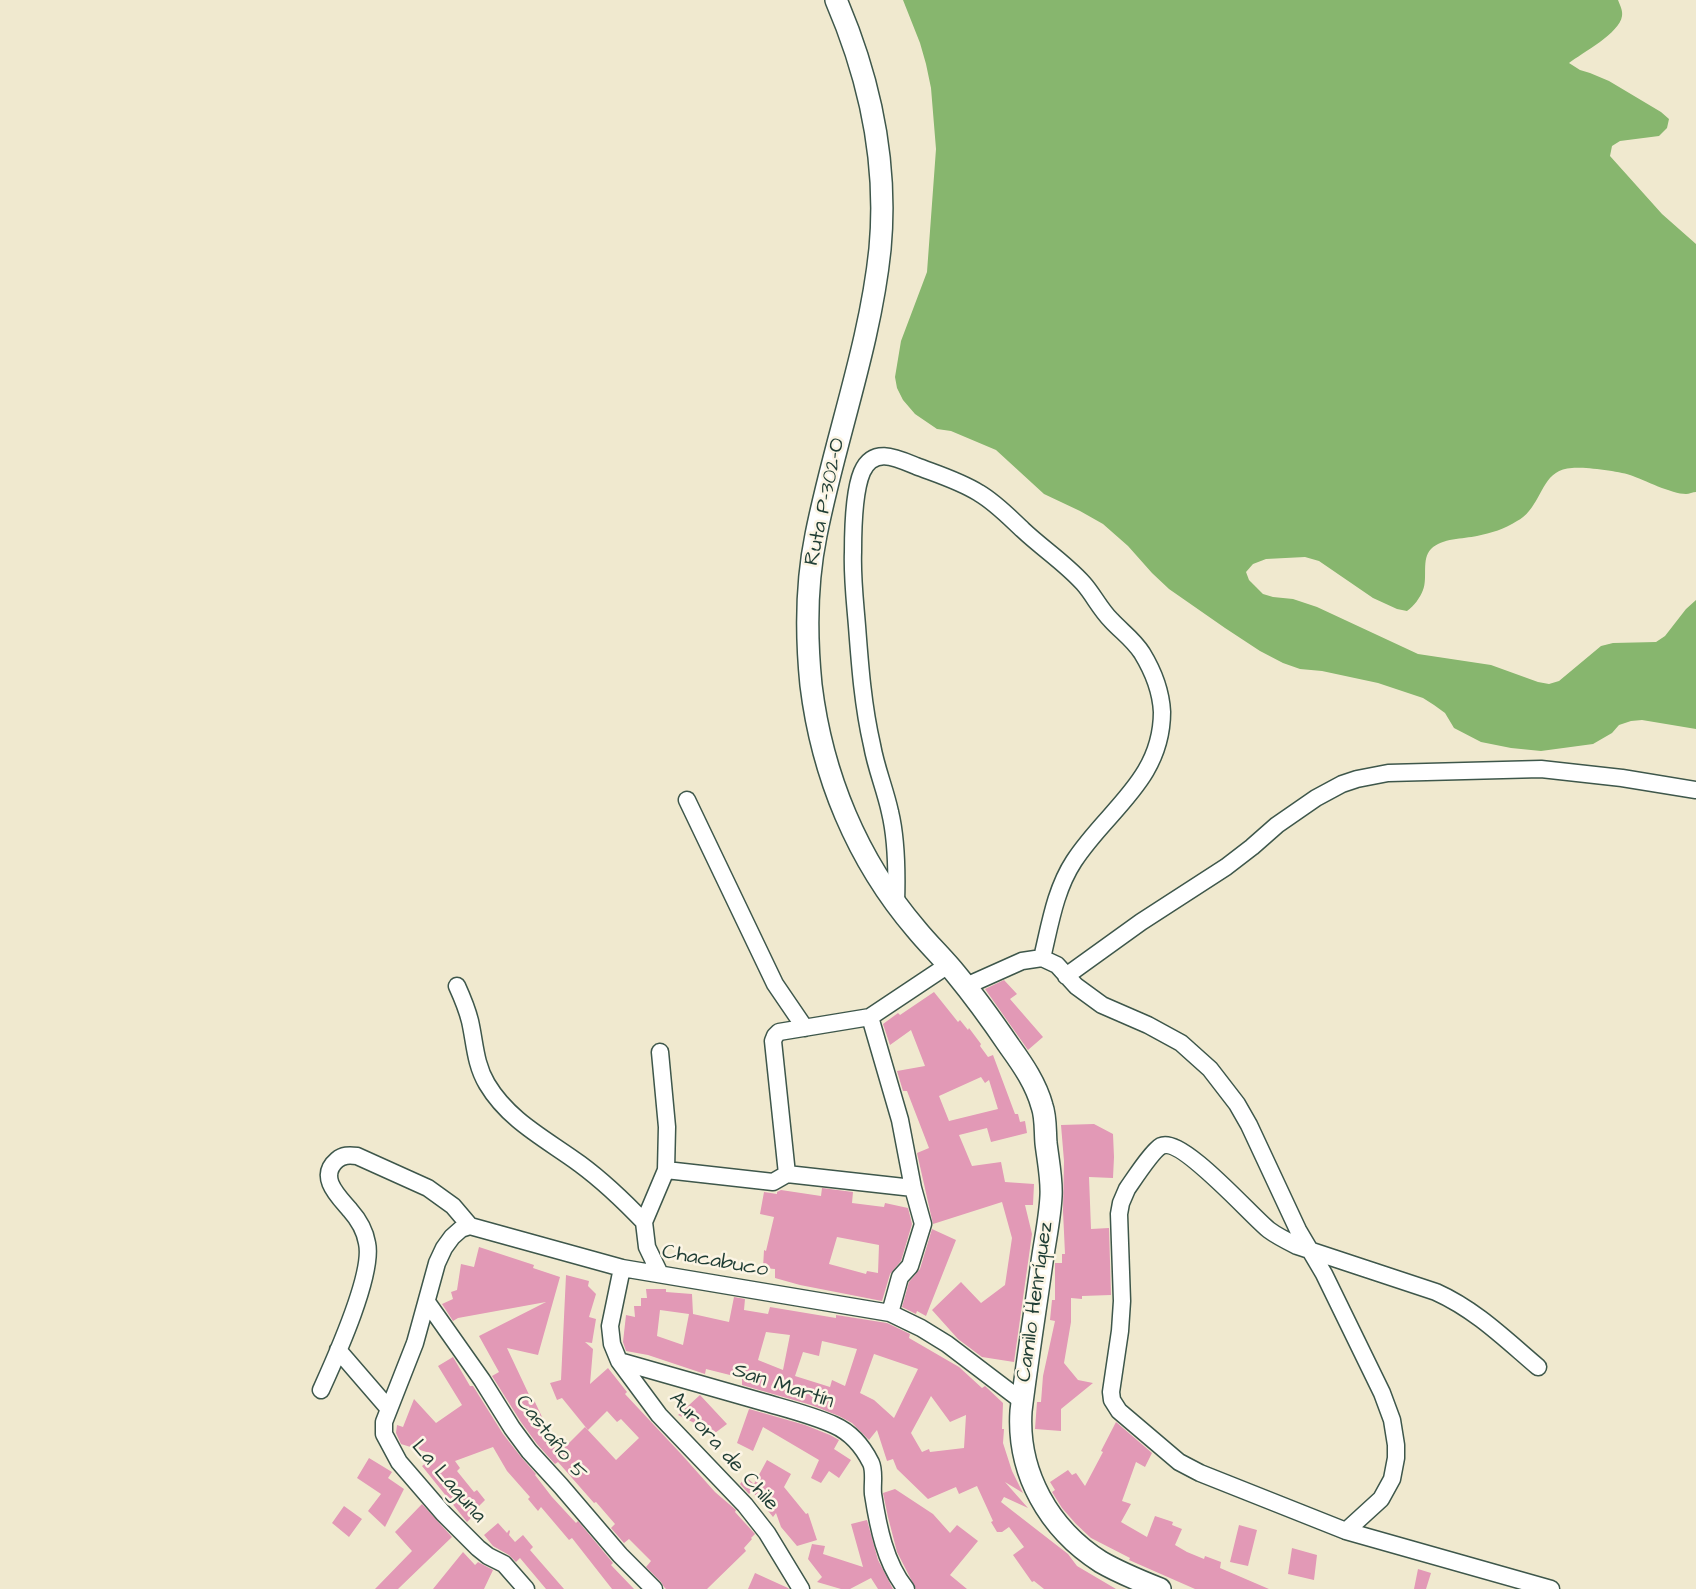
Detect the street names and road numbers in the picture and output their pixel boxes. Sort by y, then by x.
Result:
street label: Ruta P-302-O [800,436,852,568]
street label: Camilo Henríquez [1012,1220,1060,1384]
street label: Chacabuco [660,1240,770,1284]
street label: San Martín [729,1359,837,1415]
street label: Aurora de Chile [663,1387,783,1517]
street label: Castaño 5 [509,1391,591,1485]
street label: La Laguna [405,1435,491,1529]

